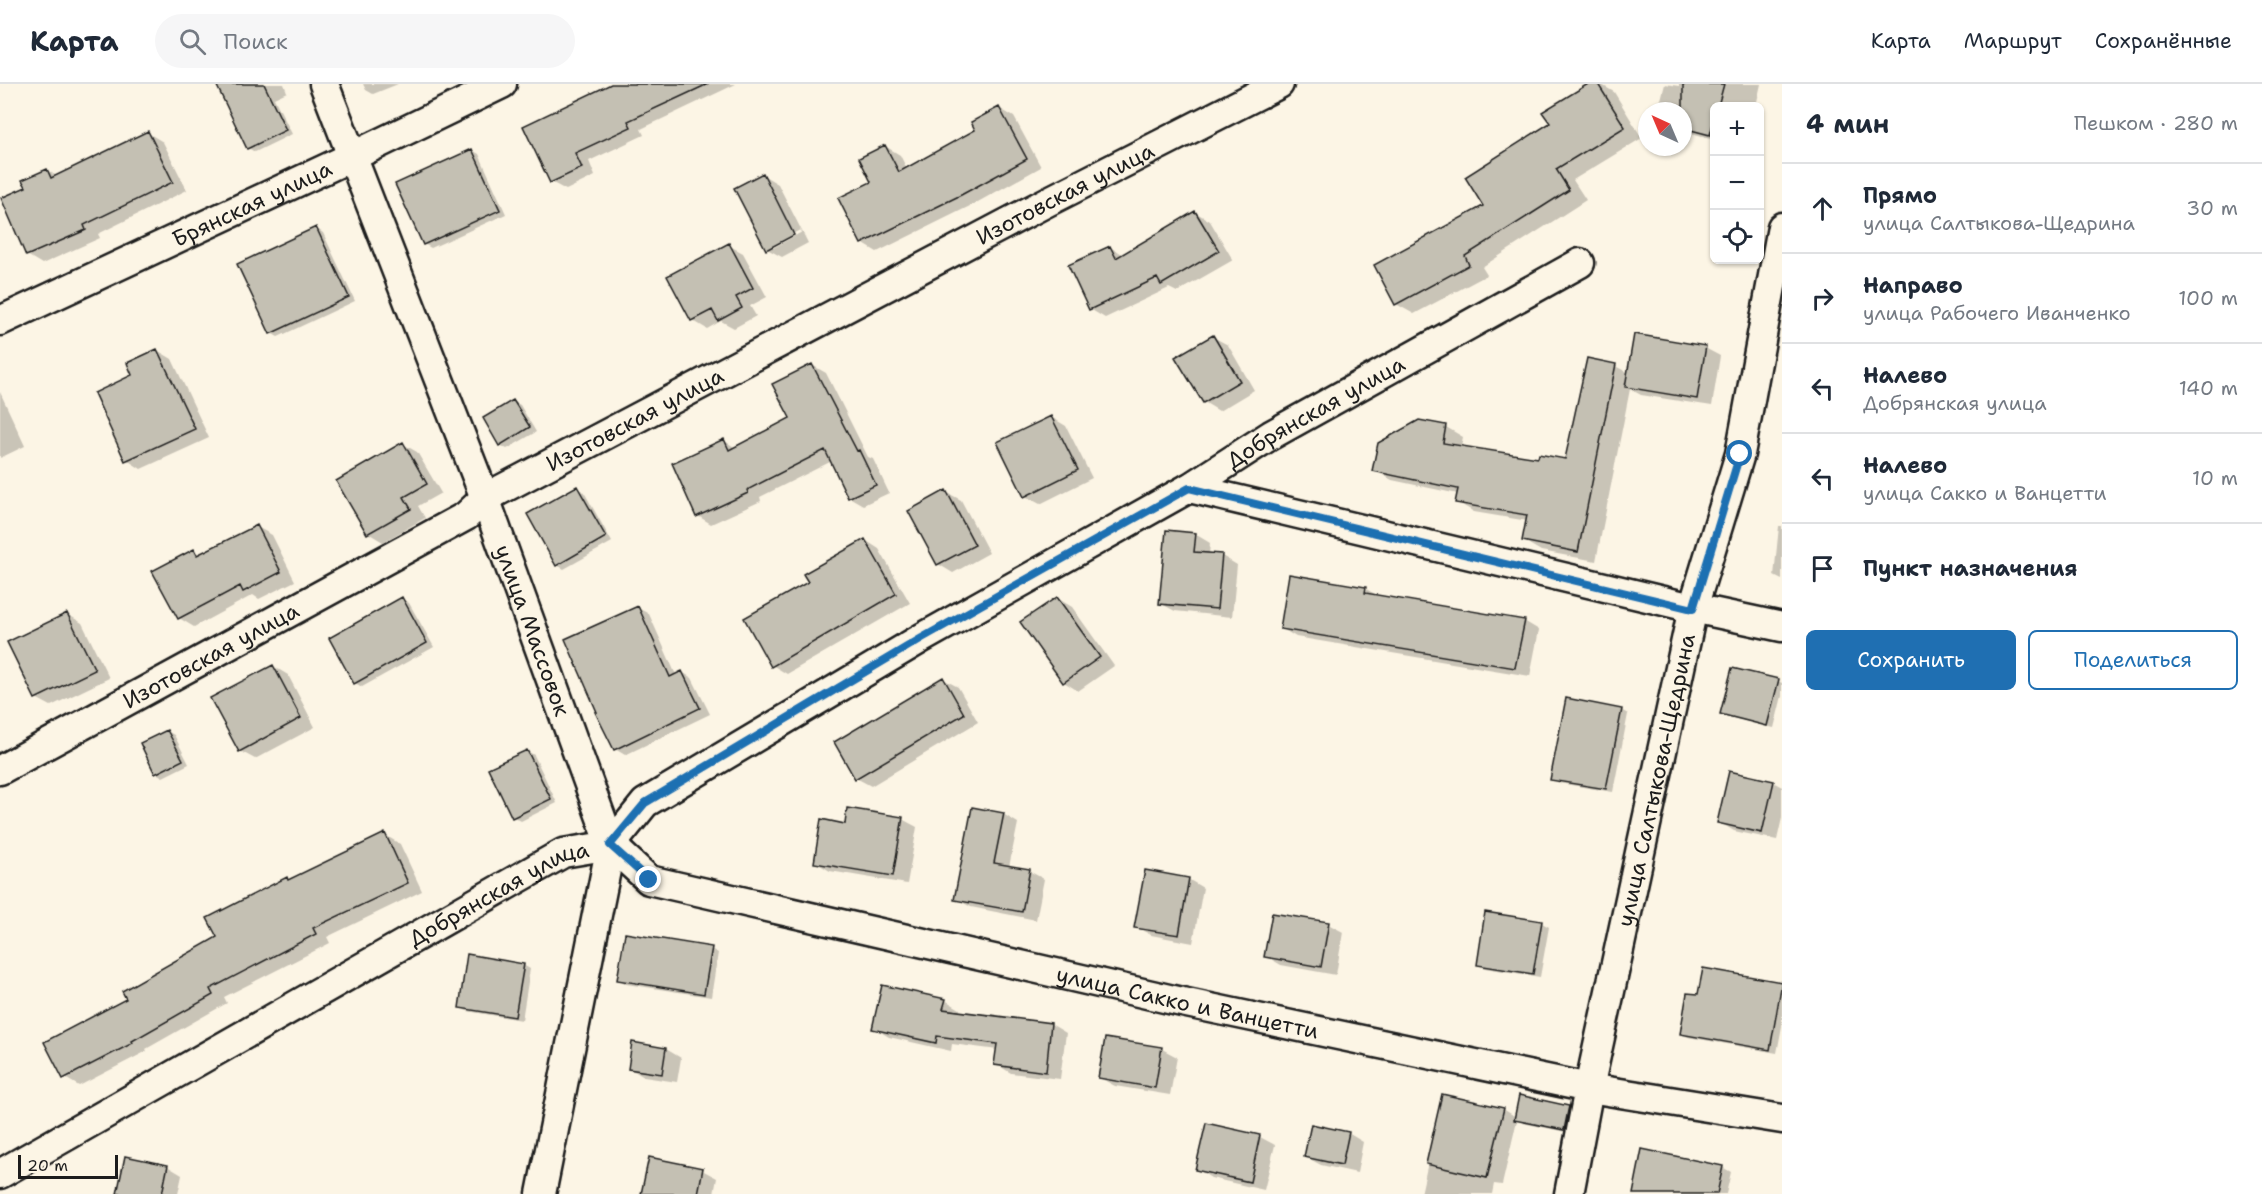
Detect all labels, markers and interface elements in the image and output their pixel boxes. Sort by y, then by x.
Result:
search box [155,14,575,68]
text: Карта [30,22,119,60]
icon: search [176,25,209,58]
text: Поиск [224,27,288,56]
text: Карта [1871,27,1931,55]
text: Маршрут [1964,27,2062,55]
text: Сохранённые [2095,27,2232,55]
north arrow [1638,102,1692,156]
map controls [1710,102,1764,264]
button: + [1710,102,1764,156]
text: 4 мин [1806,106,1889,141]
text: Пешком · 280 m [2074,110,2238,136]
street label: Изотовская улица [971,136,1159,252]
street label: Брянская улица [167,154,337,254]
button: − [1710,156,1764,210]
text: Прямо [1863,181,1937,210]
icon: ahead [1806,192,1839,225]
text: 30 m [2186,195,2238,221]
button: locate [1710,210,1764,264]
text: улица Салтыкова-Щедрина [1863,210,2135,236]
text: Направо [1863,271,1963,300]
icon: right [1806,282,1839,315]
text: 100 m [2178,285,2238,311]
text: улица Рабочего Иванченко [1863,300,2131,326]
street label: Добрянская улица [1220,349,1410,475]
street label: Изотовская улица [541,361,729,478]
text: Налево [1863,361,1947,390]
icon: left [1806,372,1839,405]
text: 140 m [2179,375,2238,401]
text: Добрянская улица [1863,390,2047,416]
route start [1726,440,1752,466]
text: Налево [1863,451,1947,480]
icon: left [1806,462,1839,495]
text: 10 m [2192,465,2238,491]
text: улица Сакко и Ванцетти [1863,480,2107,506]
street label: улица Массовок [488,541,577,720]
icon: arrive [1806,552,1839,585]
text: Пункт назначения [1863,554,2077,583]
street label: Изотовская улица [118,596,304,715]
button: Сохранить [1806,630,2016,690]
button: Поделиться [2028,630,2238,690]
street label: улица Салтыкова-Щедрина [1610,631,1702,929]
street label: Добрянская улица [403,835,591,953]
route end [635,866,661,892]
street label: улица Сакко и Ванцетти [1053,960,1321,1046]
scale bar [18,1152,118,1180]
text: 20 m [27,1155,68,1176]

